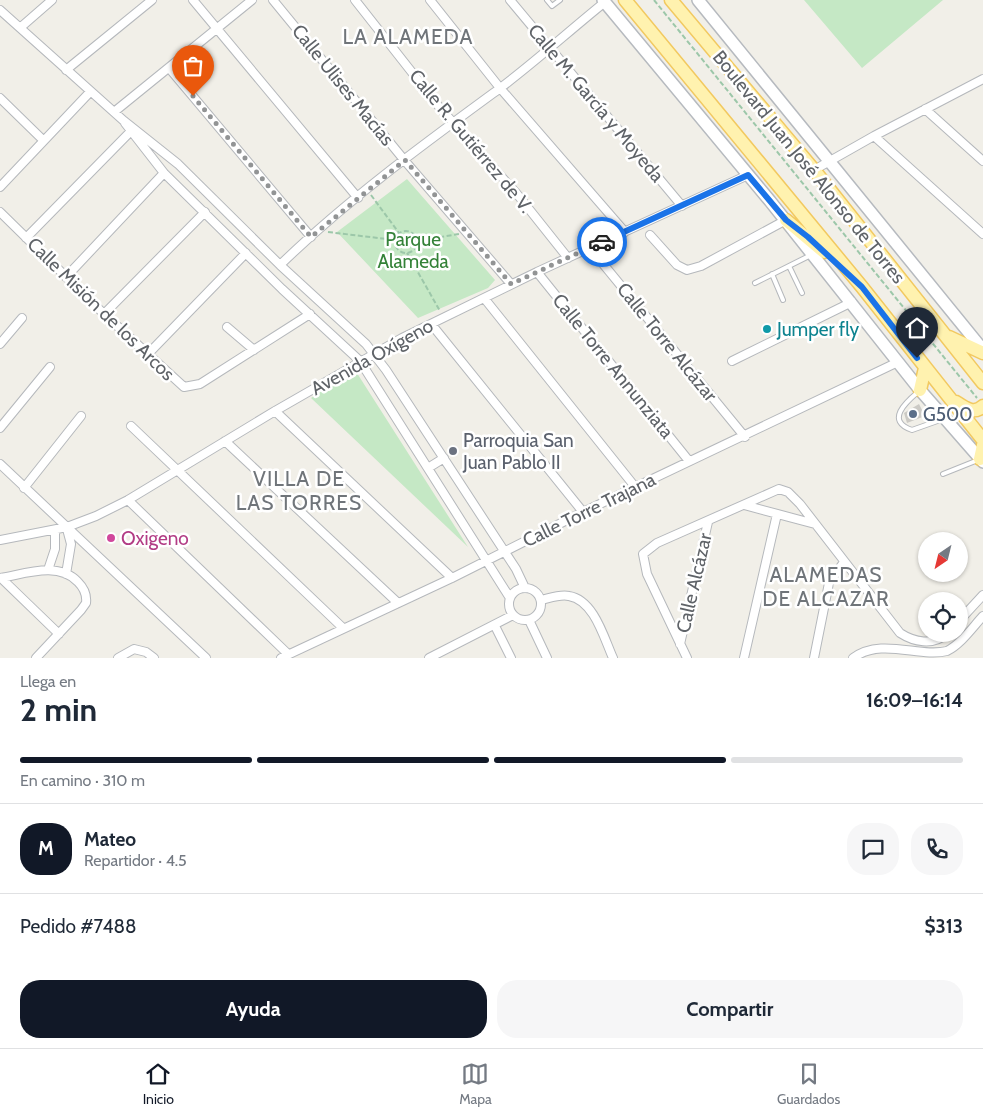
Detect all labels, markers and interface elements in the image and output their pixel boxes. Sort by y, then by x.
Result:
street label: Calle M. García y Moyeda [523,19,669,187]
street label: Calle Ulises Macías [287,20,399,150]
district label: LA ALAMEDA [342,24,474,49]
pin [172,45,214,96]
street label: Boulevard Juan José Alonso de Torres [708,46,910,288]
icon: bag [179,52,207,80]
street label: Calle R. Gutiérrez de V. [404,65,538,217]
courier [577,217,627,267]
park label: Parque Alameda [377,228,449,273]
icon: car [588,228,616,256]
street label: Calle Misión de los Arcos [23,233,180,385]
street label: Calle Torre Alcázar [612,278,722,406]
street label: Calle Torre Annunziata [548,289,678,443]
pin [896,307,938,358]
street label: Avenida Oxígeno [307,314,437,400]
icon: home [903,314,931,342]
place label: Jumper fly [776,318,859,341]
marker: Jumper fly [761,323,773,335]
place label: G500 [923,403,973,426]
marker: G500 [907,408,919,420]
place label: Parroquia San Juan Pablo II [462,429,574,474]
marker: Parroquia San Juan Pablo II [447,445,459,457]
district label: VILLA DE LAS TORRES [236,466,362,515]
street label: Calle Torre Trajana [519,468,659,552]
place label: Oxigeno [121,527,189,550]
street label: Calle Alcázar [671,531,717,635]
marker: Oxigeno [105,532,117,544]
north arrow [918,532,968,582]
map controls [918,532,968,642]
district label: ALAMEDAS DE ALCAZAR [762,562,890,611]
button: locate [918,592,968,642]
text: Llega en [20,672,76,691]
text: 16:09–16:14 [866,689,963,712]
text: 2 min [20,690,97,729]
text: En camino · 310 m [20,771,145,790]
button: chat [847,823,899,875]
button: phone [911,823,963,875]
text: Mateo [84,828,136,851]
text: M [38,837,54,860]
text: Repartidor · 4.5 [84,851,187,870]
text: Pedido #7488 [20,915,136,938]
text: $313 [924,915,963,938]
button: Ayuda [20,980,487,1038]
button: Compartir [497,980,963,1038]
tab: Inicio [143,1060,174,1108]
tab: Mapa [459,1060,492,1108]
tab: Guardados [777,1060,840,1108]

